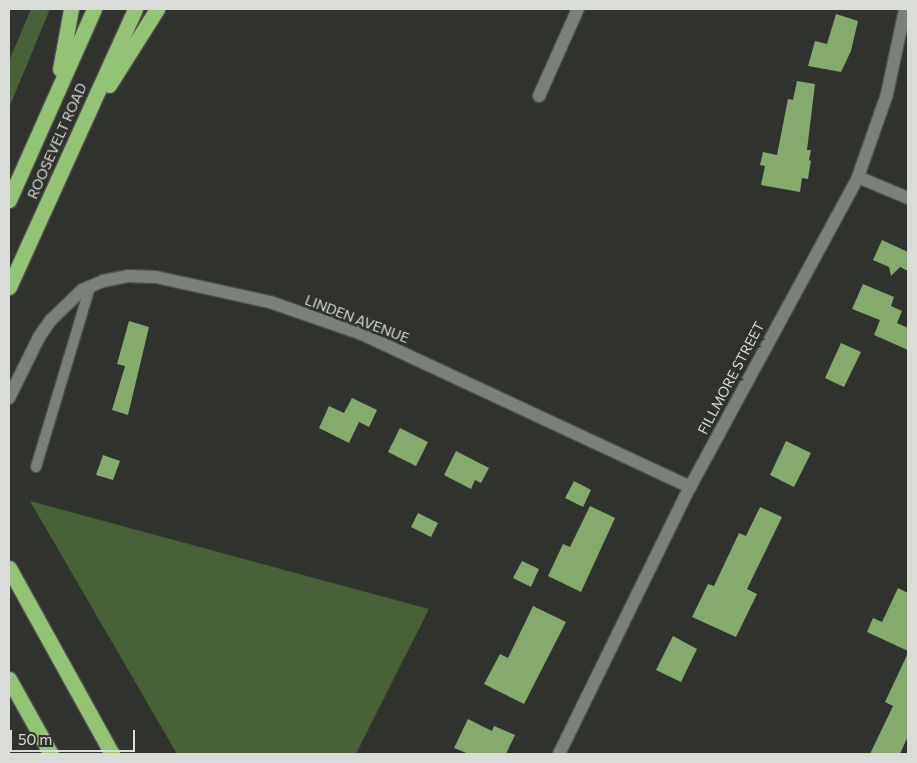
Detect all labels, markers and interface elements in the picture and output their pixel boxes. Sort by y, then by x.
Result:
street label: ROOSEVELT ROAD [24,81,90,201]
street label: LINDEN AVENUE [303,291,411,347]
street label: FILLMORE STREET [694,319,768,437]
scale bar [12,720,138,752]
text: 50 m [18,730,52,748]

